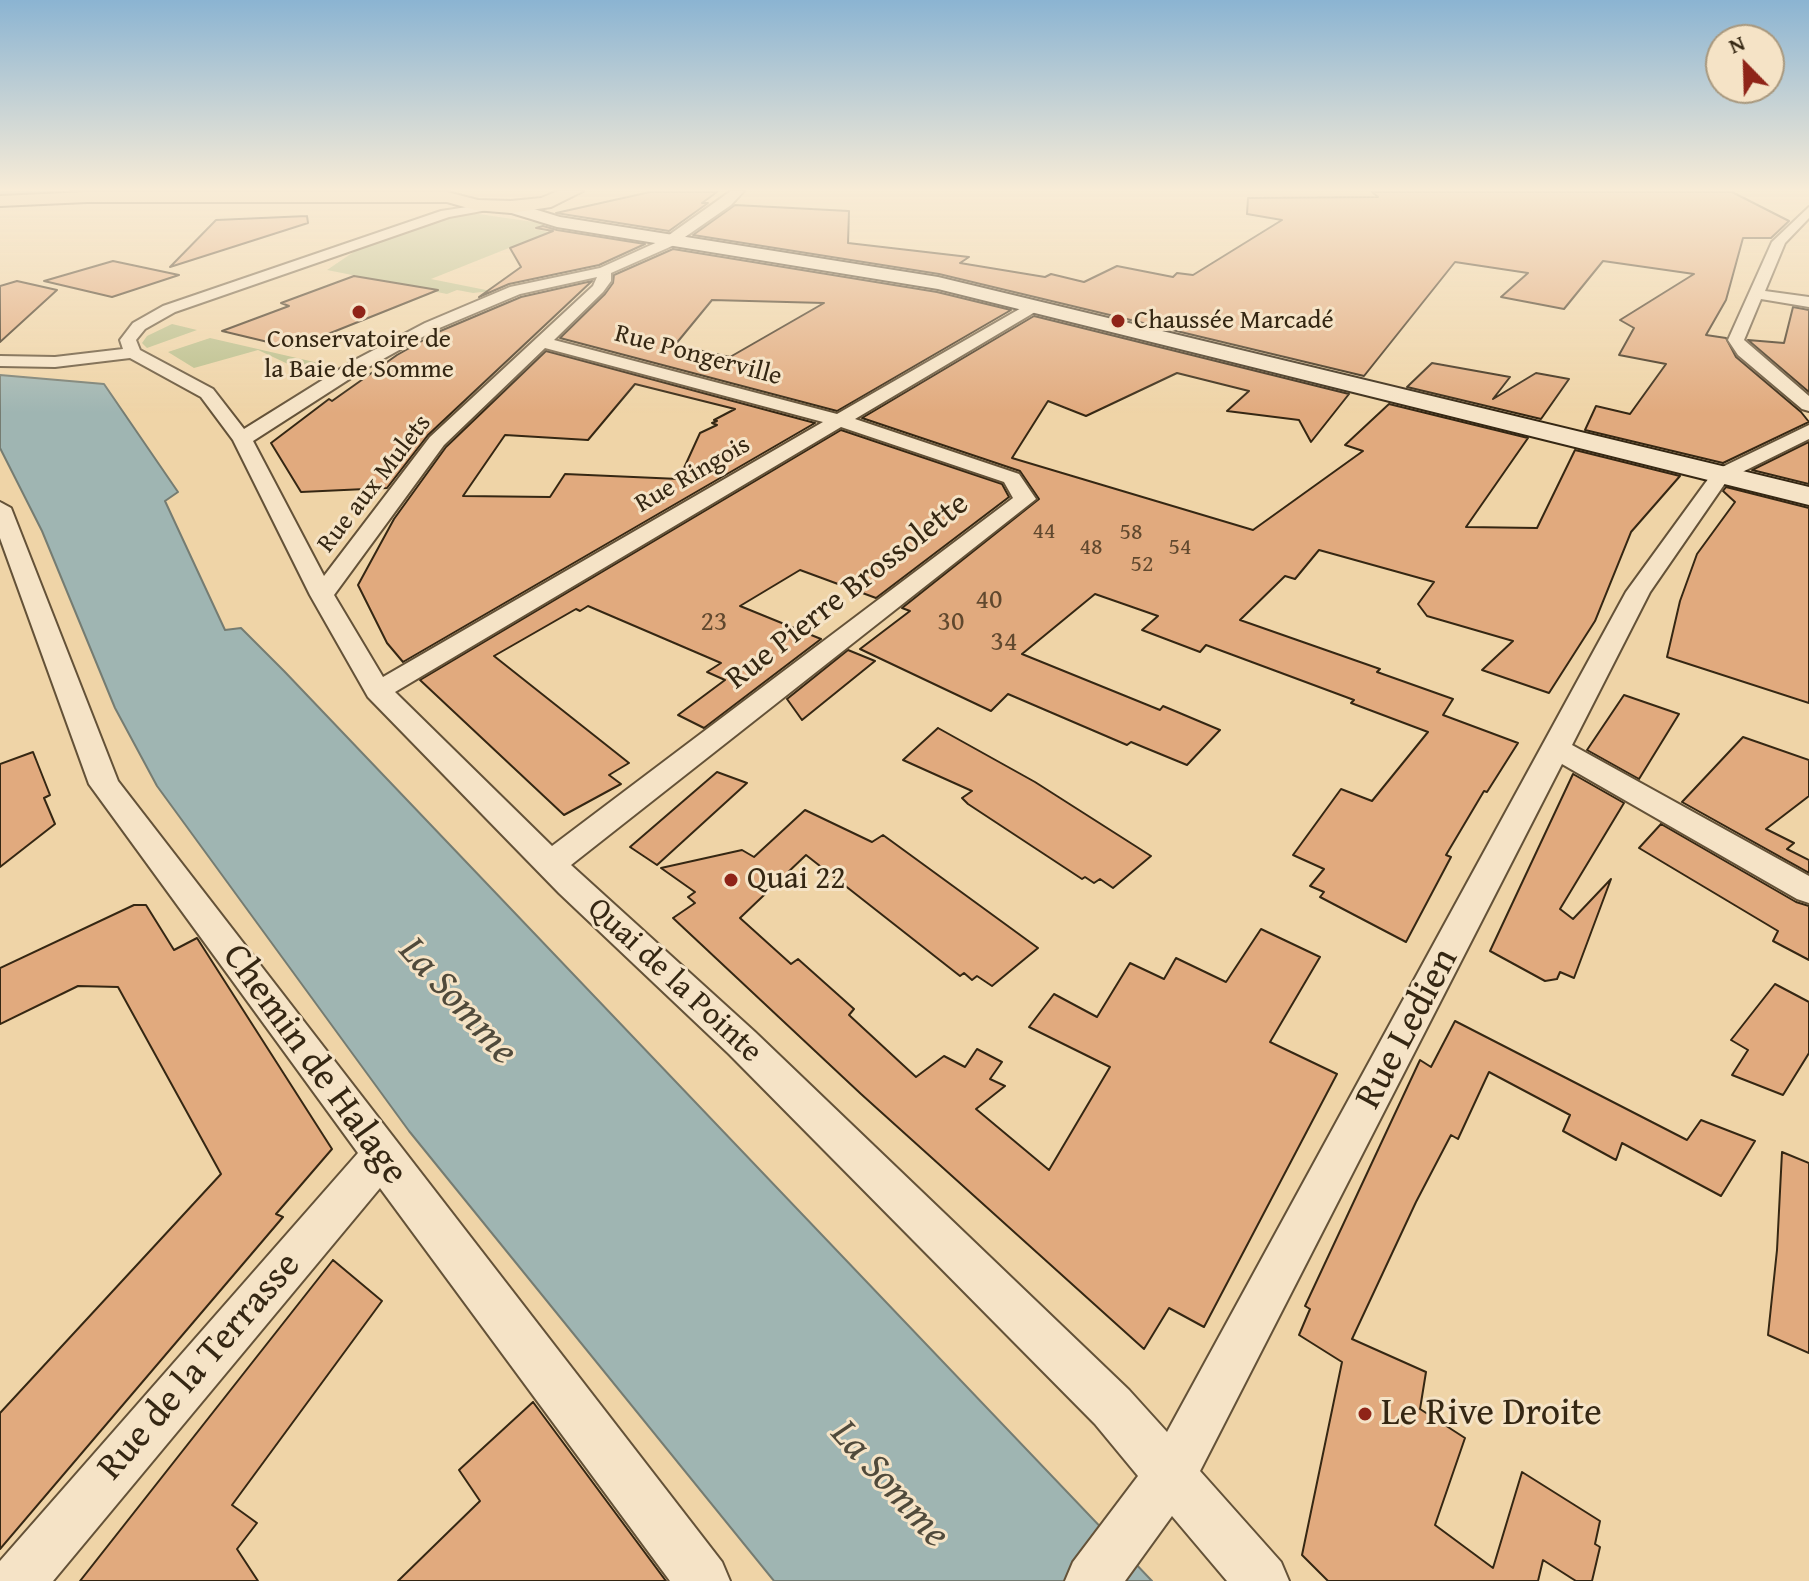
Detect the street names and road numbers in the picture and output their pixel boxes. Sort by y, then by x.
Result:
street label: Rue Pongerville [611,319,785,393]
street label: Rue aux Mulets [311,409,439,559]
street label: Rue Ringois [630,430,756,520]
street label: Rue Pierre Brossolette [719,485,977,699]
street label: Quai de la Pointe [579,890,769,1072]
street label: Chemin de Halage [211,936,417,1194]
street label: Rue Ledien [1347,941,1469,1117]
street label: Rue de la Terrasse [89,1244,311,1490]

